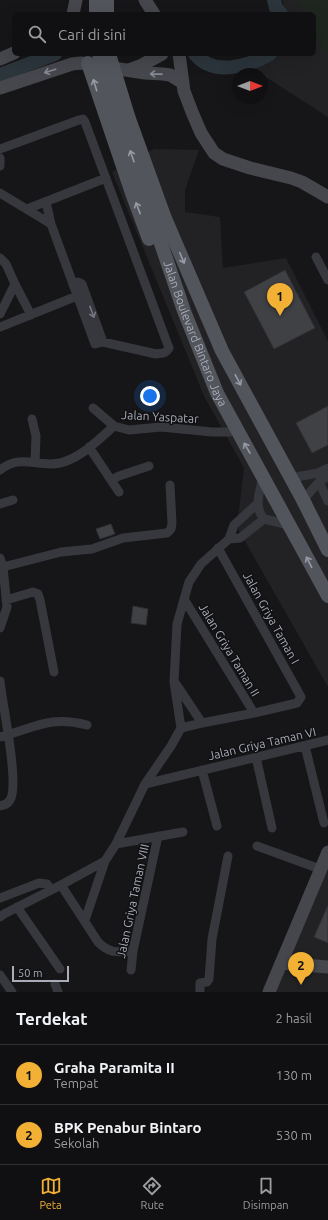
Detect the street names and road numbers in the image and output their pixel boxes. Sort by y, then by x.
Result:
street label: Jalan Boulevard Bintaro Jaya [161,259,230,408]
street label: Jalan Yaspatar [121,408,200,425]
street label: Jalan Griya Taman I [241,570,302,666]
street label: Jalan Griya Taman II [197,601,262,698]
street label: Jalan Griya Taman VI [207,725,317,762]
street label: Jalan Griya Taman VIII [114,843,151,959]

